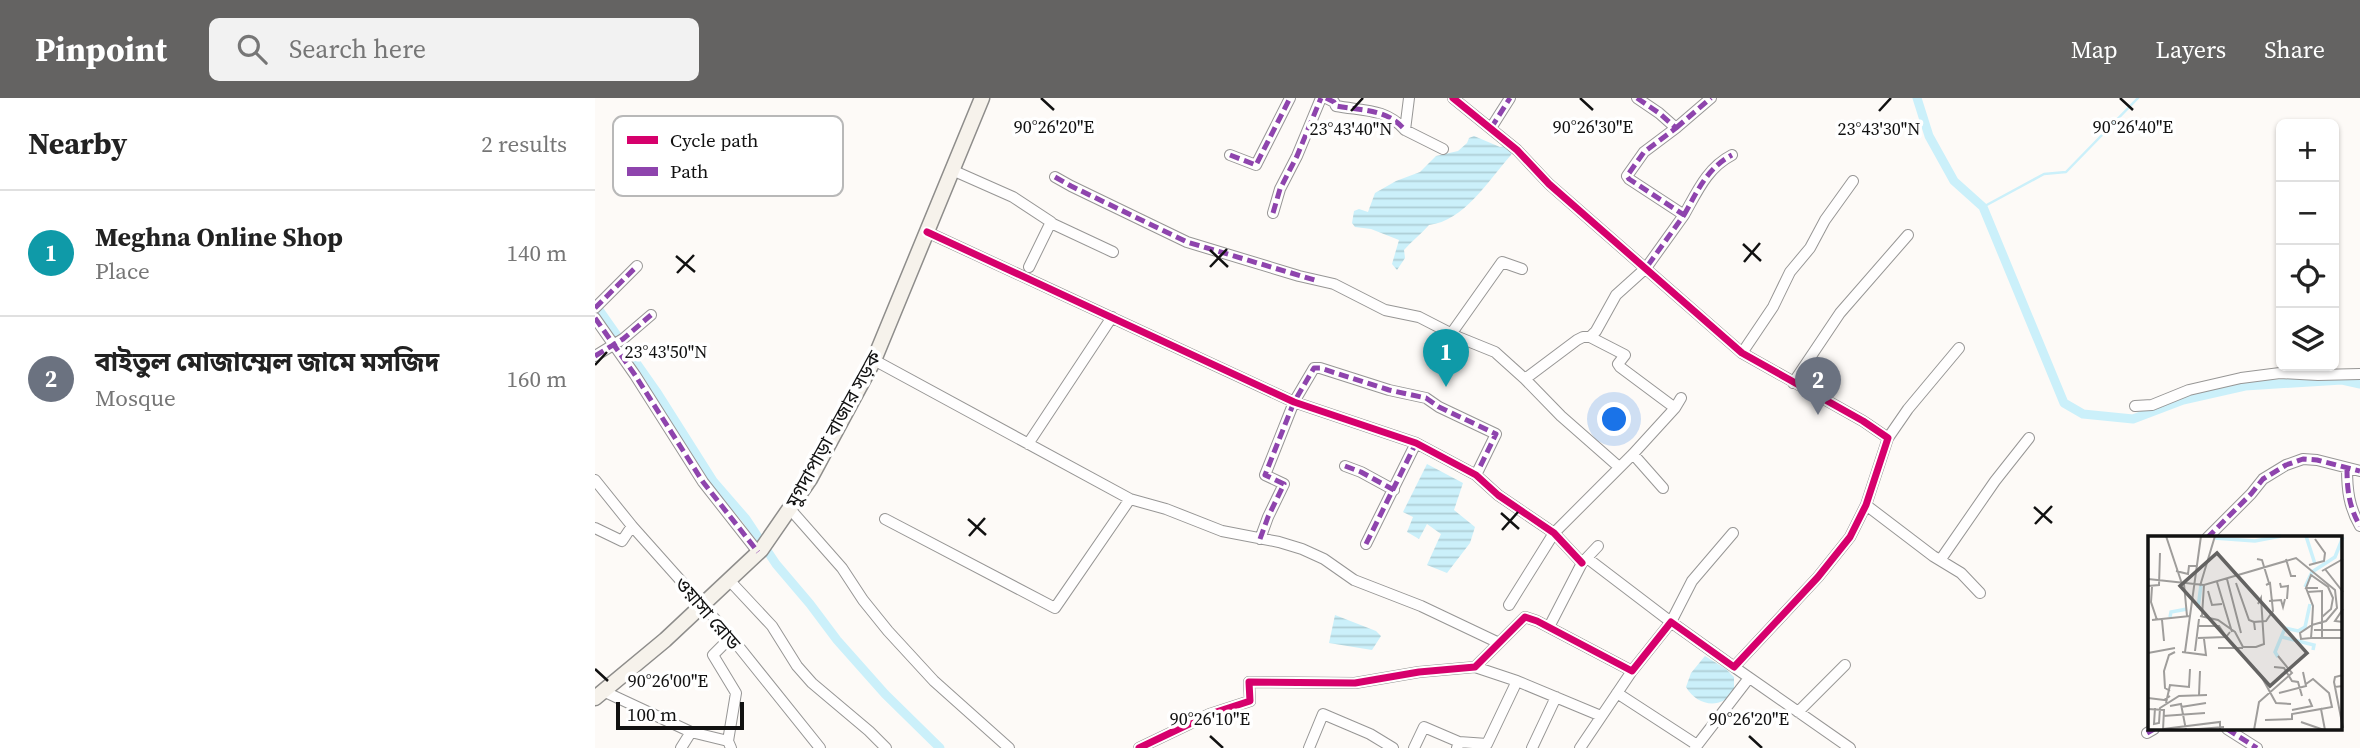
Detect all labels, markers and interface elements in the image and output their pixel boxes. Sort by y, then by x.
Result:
search box [209,18,699,81]
text: Pinpoint [35,27,167,72]
icon: search [233,30,271,68]
text: Search here [289,31,426,67]
text: Map [2071,33,2118,66]
text: Layers [2156,33,2226,66]
text: Share [2264,33,2325,66]
text: 90°26'20"E [1014,114,1094,139]
text: 90°26'30"E [1553,114,1633,139]
text: 90°26'40"E [2093,114,2173,139]
legend [613,116,843,196]
text: 23°43'40"N [1310,116,1392,141]
text: 23°43'30"N [1838,116,1920,141]
map controls [2276,119,2339,371]
button: + [2276,119,2339,182]
text: Nearby [28,123,127,164]
text: Cycle path [670,127,759,153]
text: 2 results [481,128,567,160]
text: Path [670,158,708,184]
button: − [2276,182,2339,245]
text: Meghna Online Shop [95,219,343,255]
text: 1 [45,237,57,269]
text: 140 m [506,237,567,269]
button: locate [2276,245,2339,308]
text: Place [95,255,150,287]
button: layers [2276,308,2339,371]
pin: 1 [1423,329,1469,387]
text: 23°43'50"N [625,339,707,364]
text: বাইতুল মোজাম্মেল জামে মসজিদ [95,344,439,380]
street label: মুগদাপাড়া বাজার সড়ক [779,345,887,513]
pin: 2 [1795,357,1841,415]
text: 2 [45,363,57,395]
text: 160 m [506,363,567,395]
text: Mosque [95,382,176,414]
your location [1597,402,1631,436]
inset map [2148,536,2343,730]
street label: ওয়াসা রোড [669,571,747,655]
text: 90°26'00"E [628,668,708,693]
scale bar [616,699,744,731]
text: 100 m [627,701,677,727]
text: 90°26'10"E [1170,706,1250,731]
text: 90°26'20"E [1709,706,1789,731]

